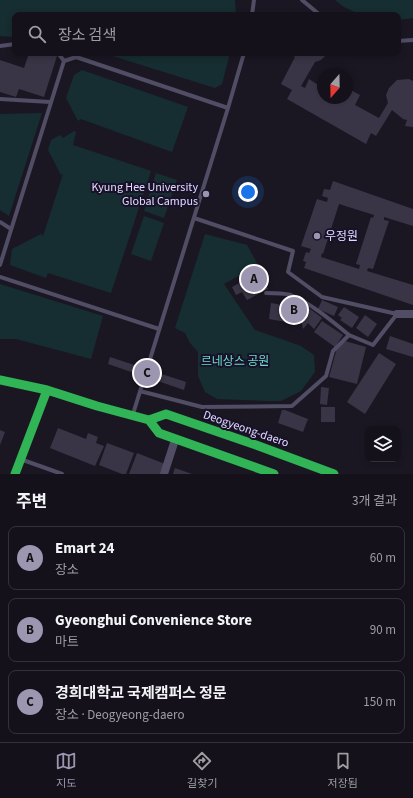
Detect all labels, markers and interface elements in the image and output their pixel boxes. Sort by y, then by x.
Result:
search box [12,12,401,56]
icon: search [26,23,48,45]
text: 장소 검색 [58,25,116,46]
north arrow [317,68,353,104]
place label: Kyung Hee University Global Campus [91,179,198,210]
your location [238,182,258,202]
marker: Kyung Hee University Global Campus [201,189,211,199]
place label: 우정원 [325,228,358,245]
marker: 우정원 [312,231,322,241]
pin: A [241,264,267,294]
pin: B [281,295,307,325]
park label: 르네상스 공원 [201,353,269,370]
pin: C [134,358,160,388]
street label: Deogyeong-daero [201,406,291,452]
map controls [365,426,401,462]
button: layers [365,426,401,462]
text: 주변 [16,490,47,514]
text: 3개 결과 [352,492,397,510]
text: Emart 24 [55,538,115,559]
text: A [26,549,34,567]
text: 60 m [370,549,396,567]
text: 장소 [55,561,79,579]
text: Gyeonghui Convenience Store [55,610,252,631]
text: B [26,621,34,639]
text: 90 m [370,621,396,639]
text: 마트 [55,633,79,651]
text: 경희대학교 국제캠퍼스 정문 [55,683,227,704]
text: C [26,693,34,711]
text: 150 m [363,693,396,711]
text: 장소 · Deogyeong-daero [55,706,184,724]
tab: 지도 [55,750,77,791]
tab: 길찾기 [187,750,217,791]
tab: 저장됨 [328,750,358,791]

